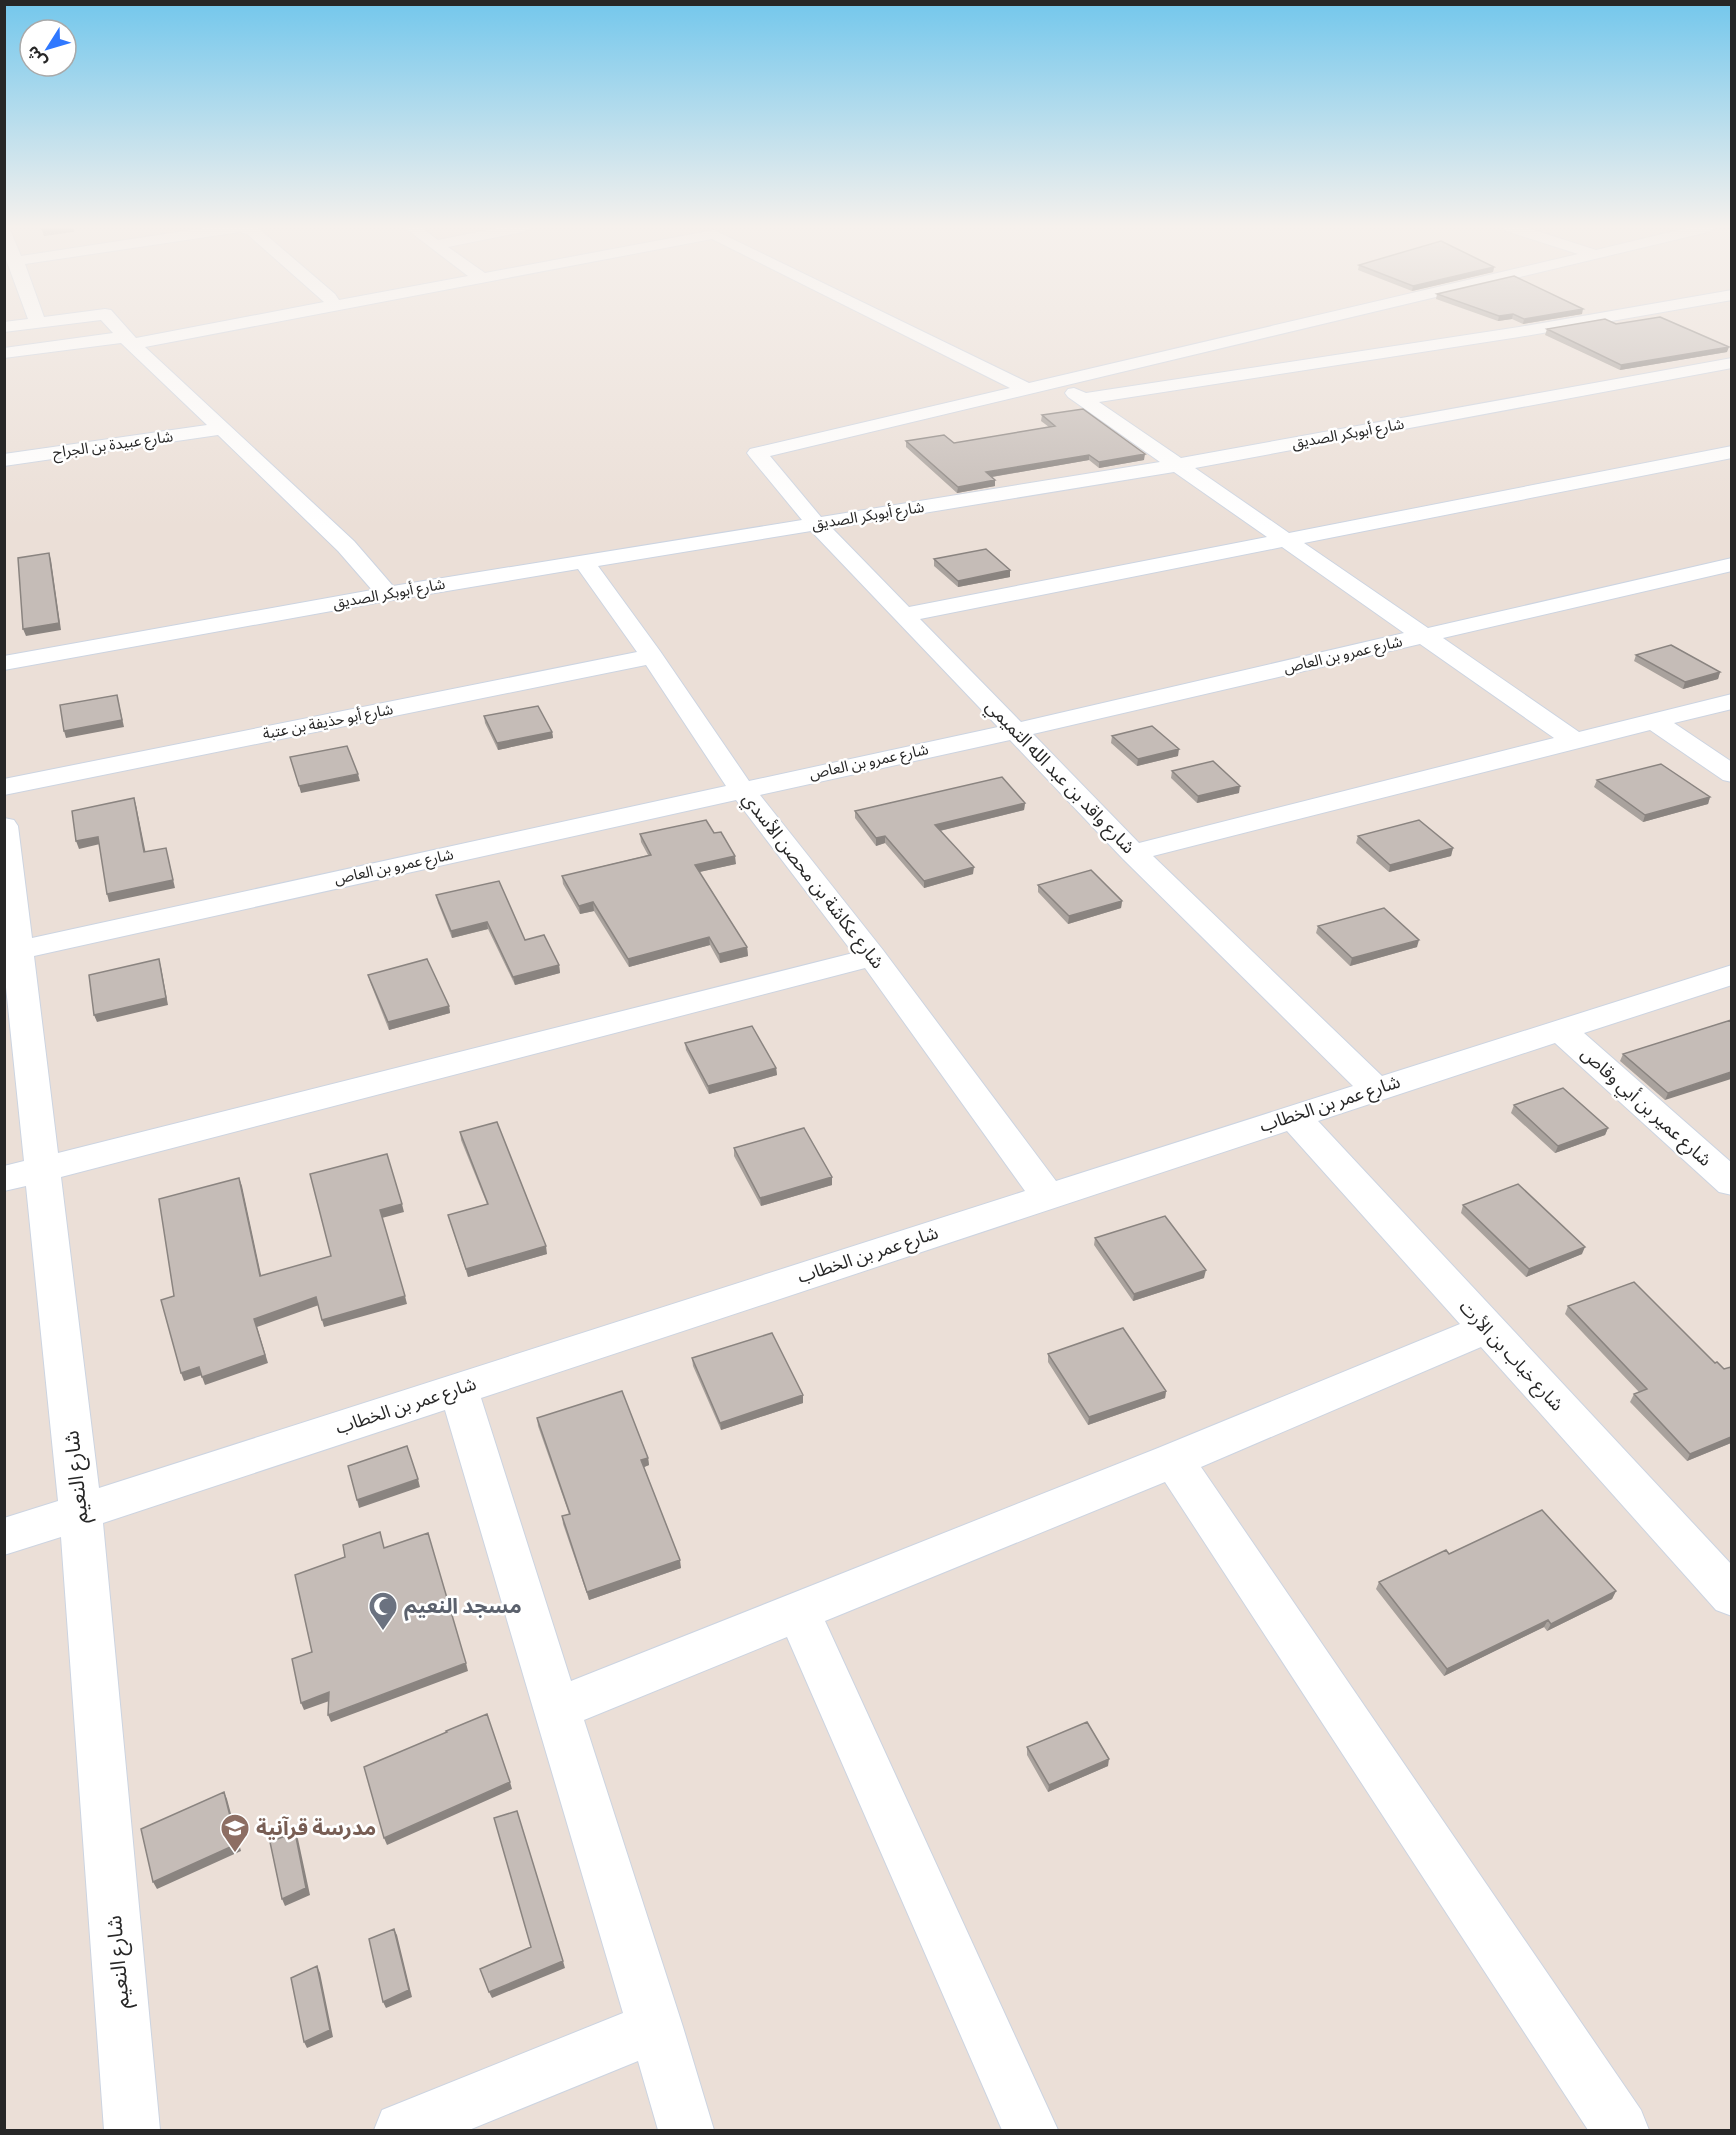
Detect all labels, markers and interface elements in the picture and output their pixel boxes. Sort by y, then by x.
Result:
north arrow [18,18,78,78]
text: ش [21,41,52,72]
street label: شارع أبوبكر الصديق [1290,414,1406,455]
street label: شارع عبيدة بن الجراح [51,426,175,465]
street label: شارع أبوبكر الصديق [810,497,926,536]
street label: شارع أبوبكر الصديق [331,574,447,615]
street label: شارع عمرو بن العاص [1282,631,1405,680]
street label: شارع واقد بن عبد الله التميمي [979,694,1140,860]
street label: شارع أبو حذيفة بن عتبة [261,699,395,746]
street label: شارع عمرو بن العاص [807,739,931,786]
street label: شارع عكاشة بن محصن الأسدي [736,788,890,975]
street label: شارع عمرو بن العاص [332,844,456,891]
street label: شارع عمير بن أبي وقاص [1575,1042,1717,1173]
street label: شارع عمر بن الخطاب [1256,1069,1404,1140]
street label: شارع عمر بن الخطاب [794,1220,942,1291]
street label: شارع خباب بن الأرت [1452,1295,1569,1417]
street label: شارع عمر بن الخطاب [332,1371,480,1442]
street label: شارع النعيم [56,1429,96,1525]
mosque icon: مسجد النعيم [367,1590,399,1632]
place label: مسجد النعيم [404,1591,522,1621]
school or university icon: مدرسة قرآنية [219,1812,251,1854]
place label: مدرسة قرآنية [256,1813,376,1843]
street label: شارع النعيم [99,1914,137,2010]

